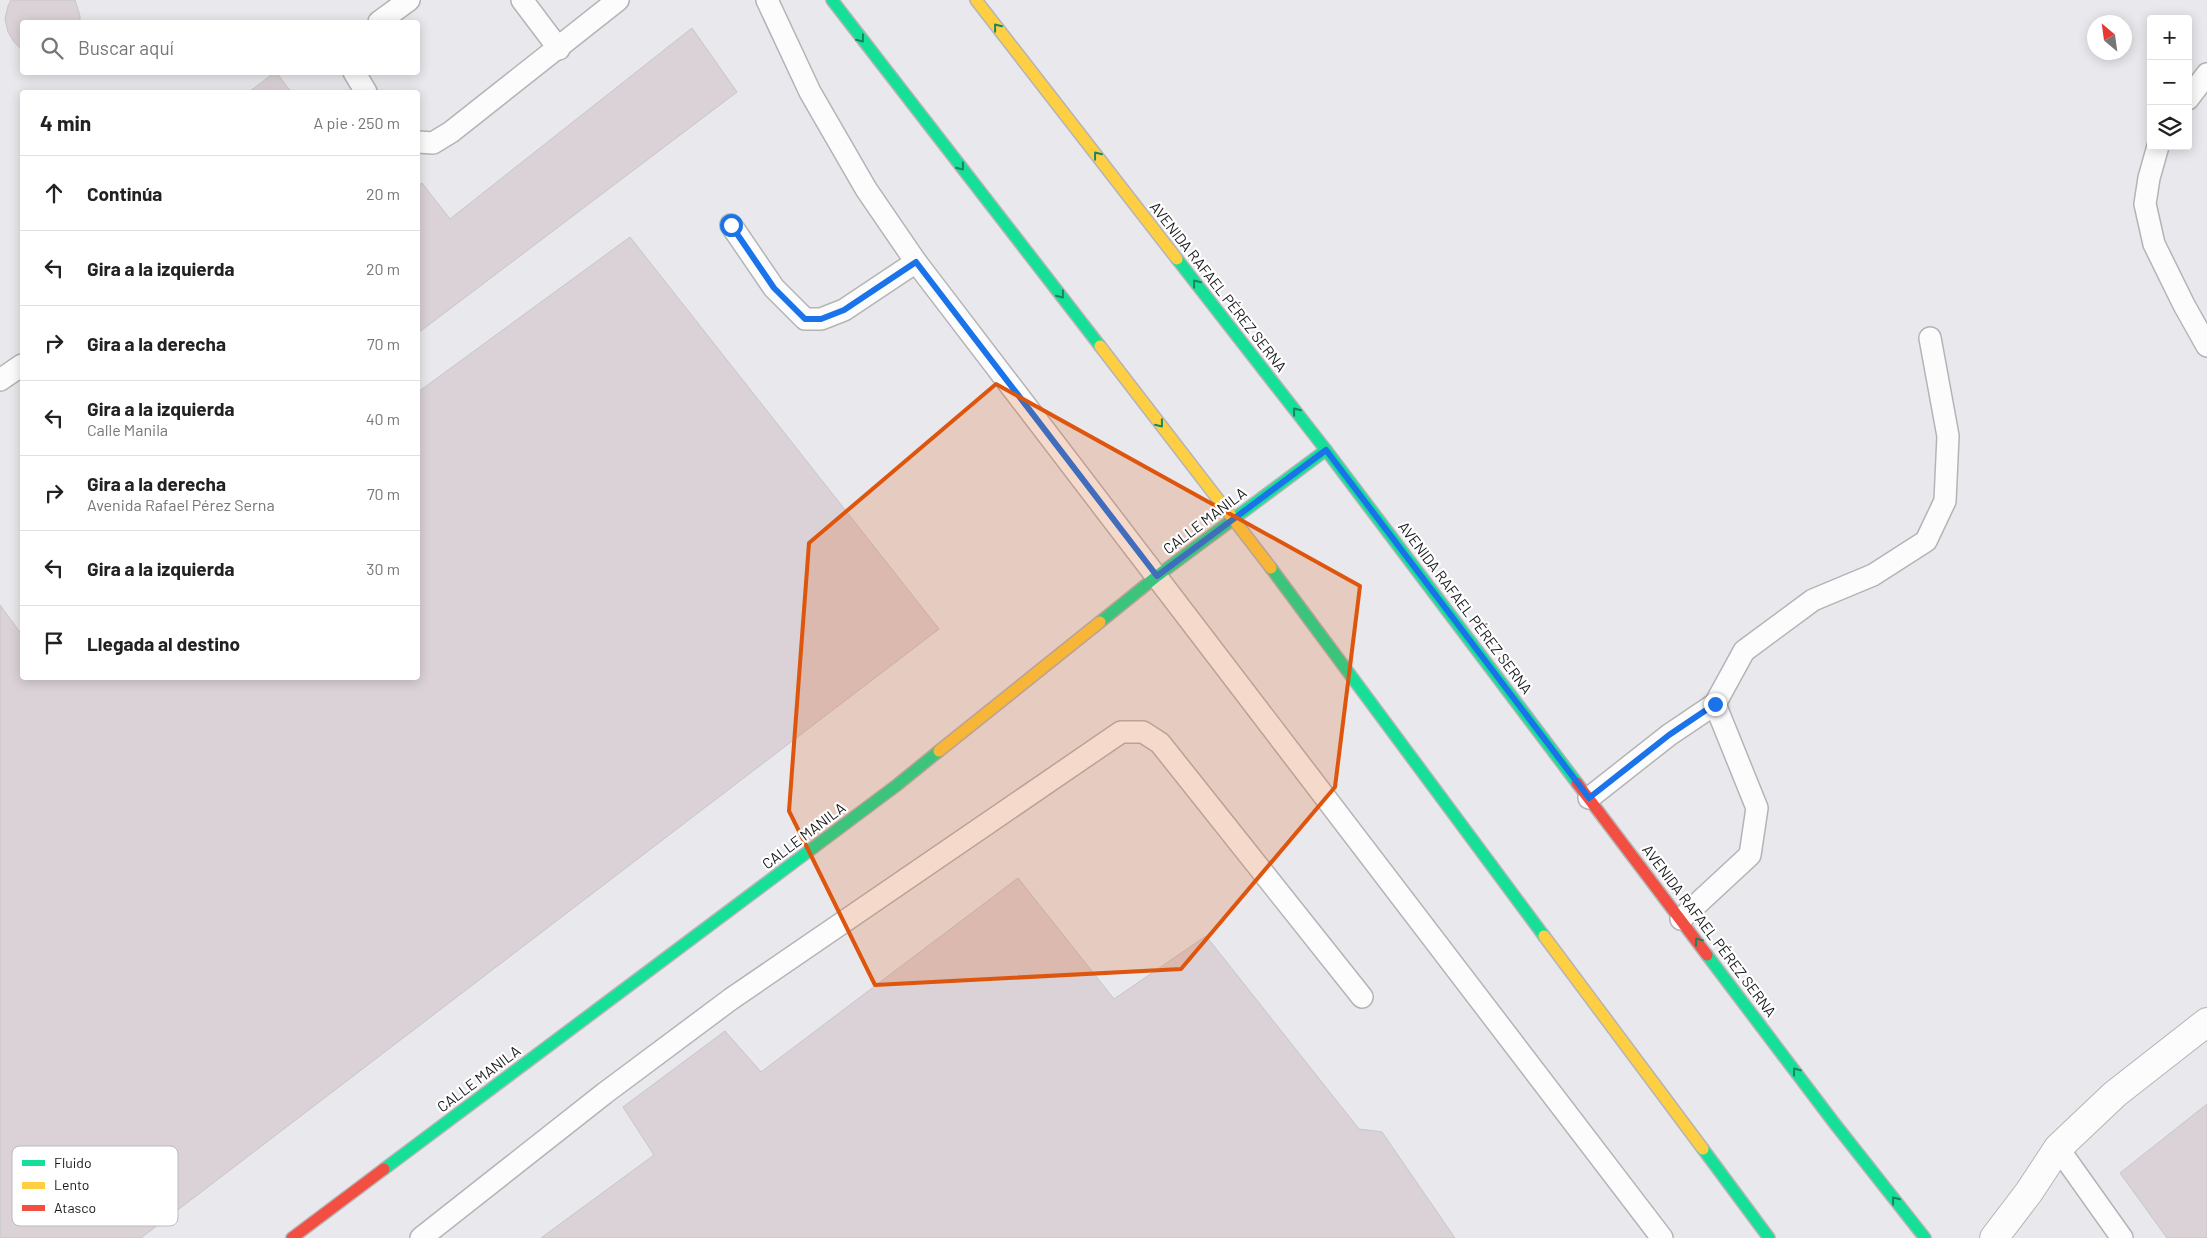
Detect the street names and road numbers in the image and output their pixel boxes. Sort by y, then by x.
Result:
street label: AVENIDA RAFAEL PÉREZ SERNA [1147,198,1291,375]
street label: CALLE MANILA [1159,483,1250,557]
street label: AVENIDA RAFAEL PÉREZ SERNA [1395,518,1537,697]
street label: CALLE MANILA [758,798,849,872]
street label: AVENIDA RAFAEL PÉREZ SERNA [1639,841,1781,1020]
street label: CALLE MANILA [433,1041,524,1115]

